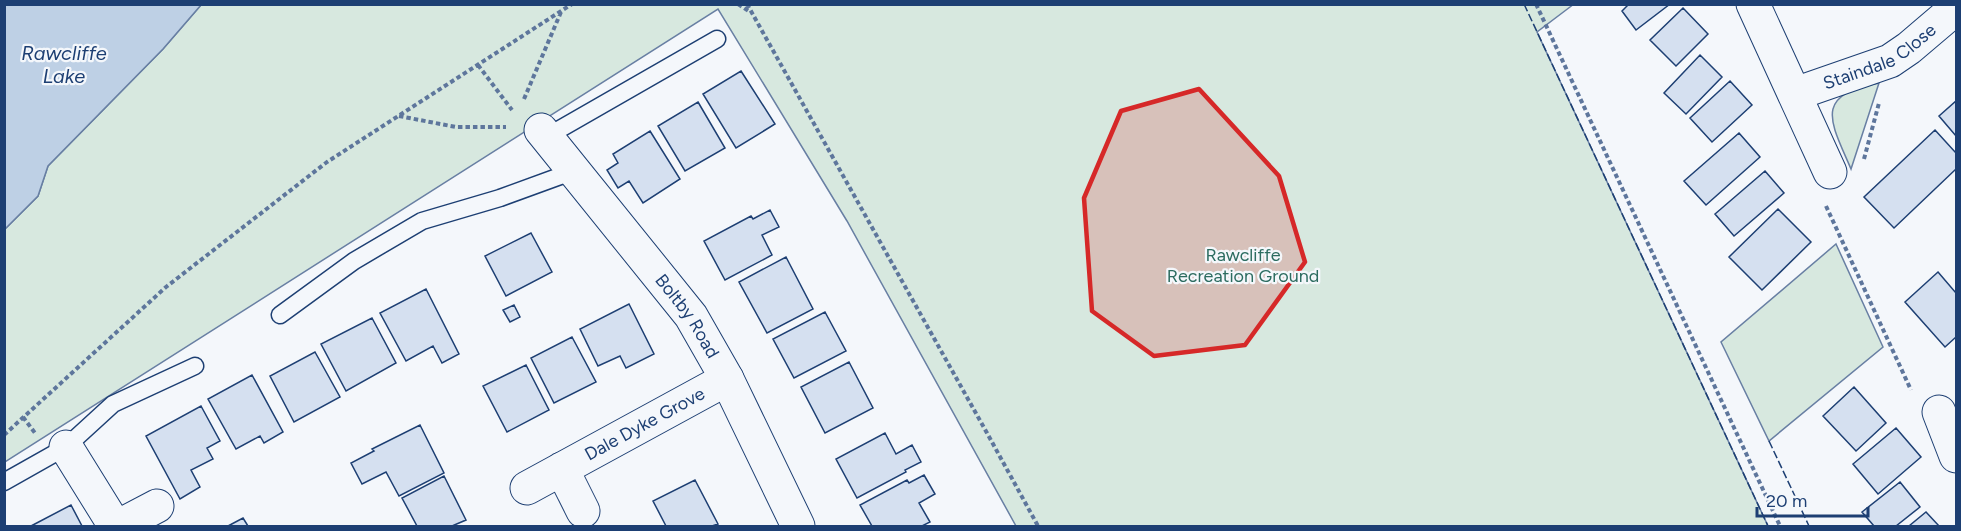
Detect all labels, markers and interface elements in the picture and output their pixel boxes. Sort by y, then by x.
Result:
street label: Staindale Close [1820,19,1941,94]
water label: Rawcliffe Lake [21,41,107,88]
park label: Rawcliffe Recreation Ground [1167,244,1319,287]
street label: Boltby Road [650,269,724,362]
street label: Dale Dyke Grove [581,382,709,465]
scale bar [1757,480,1868,518]
text: 20 m [1766,490,1807,512]

